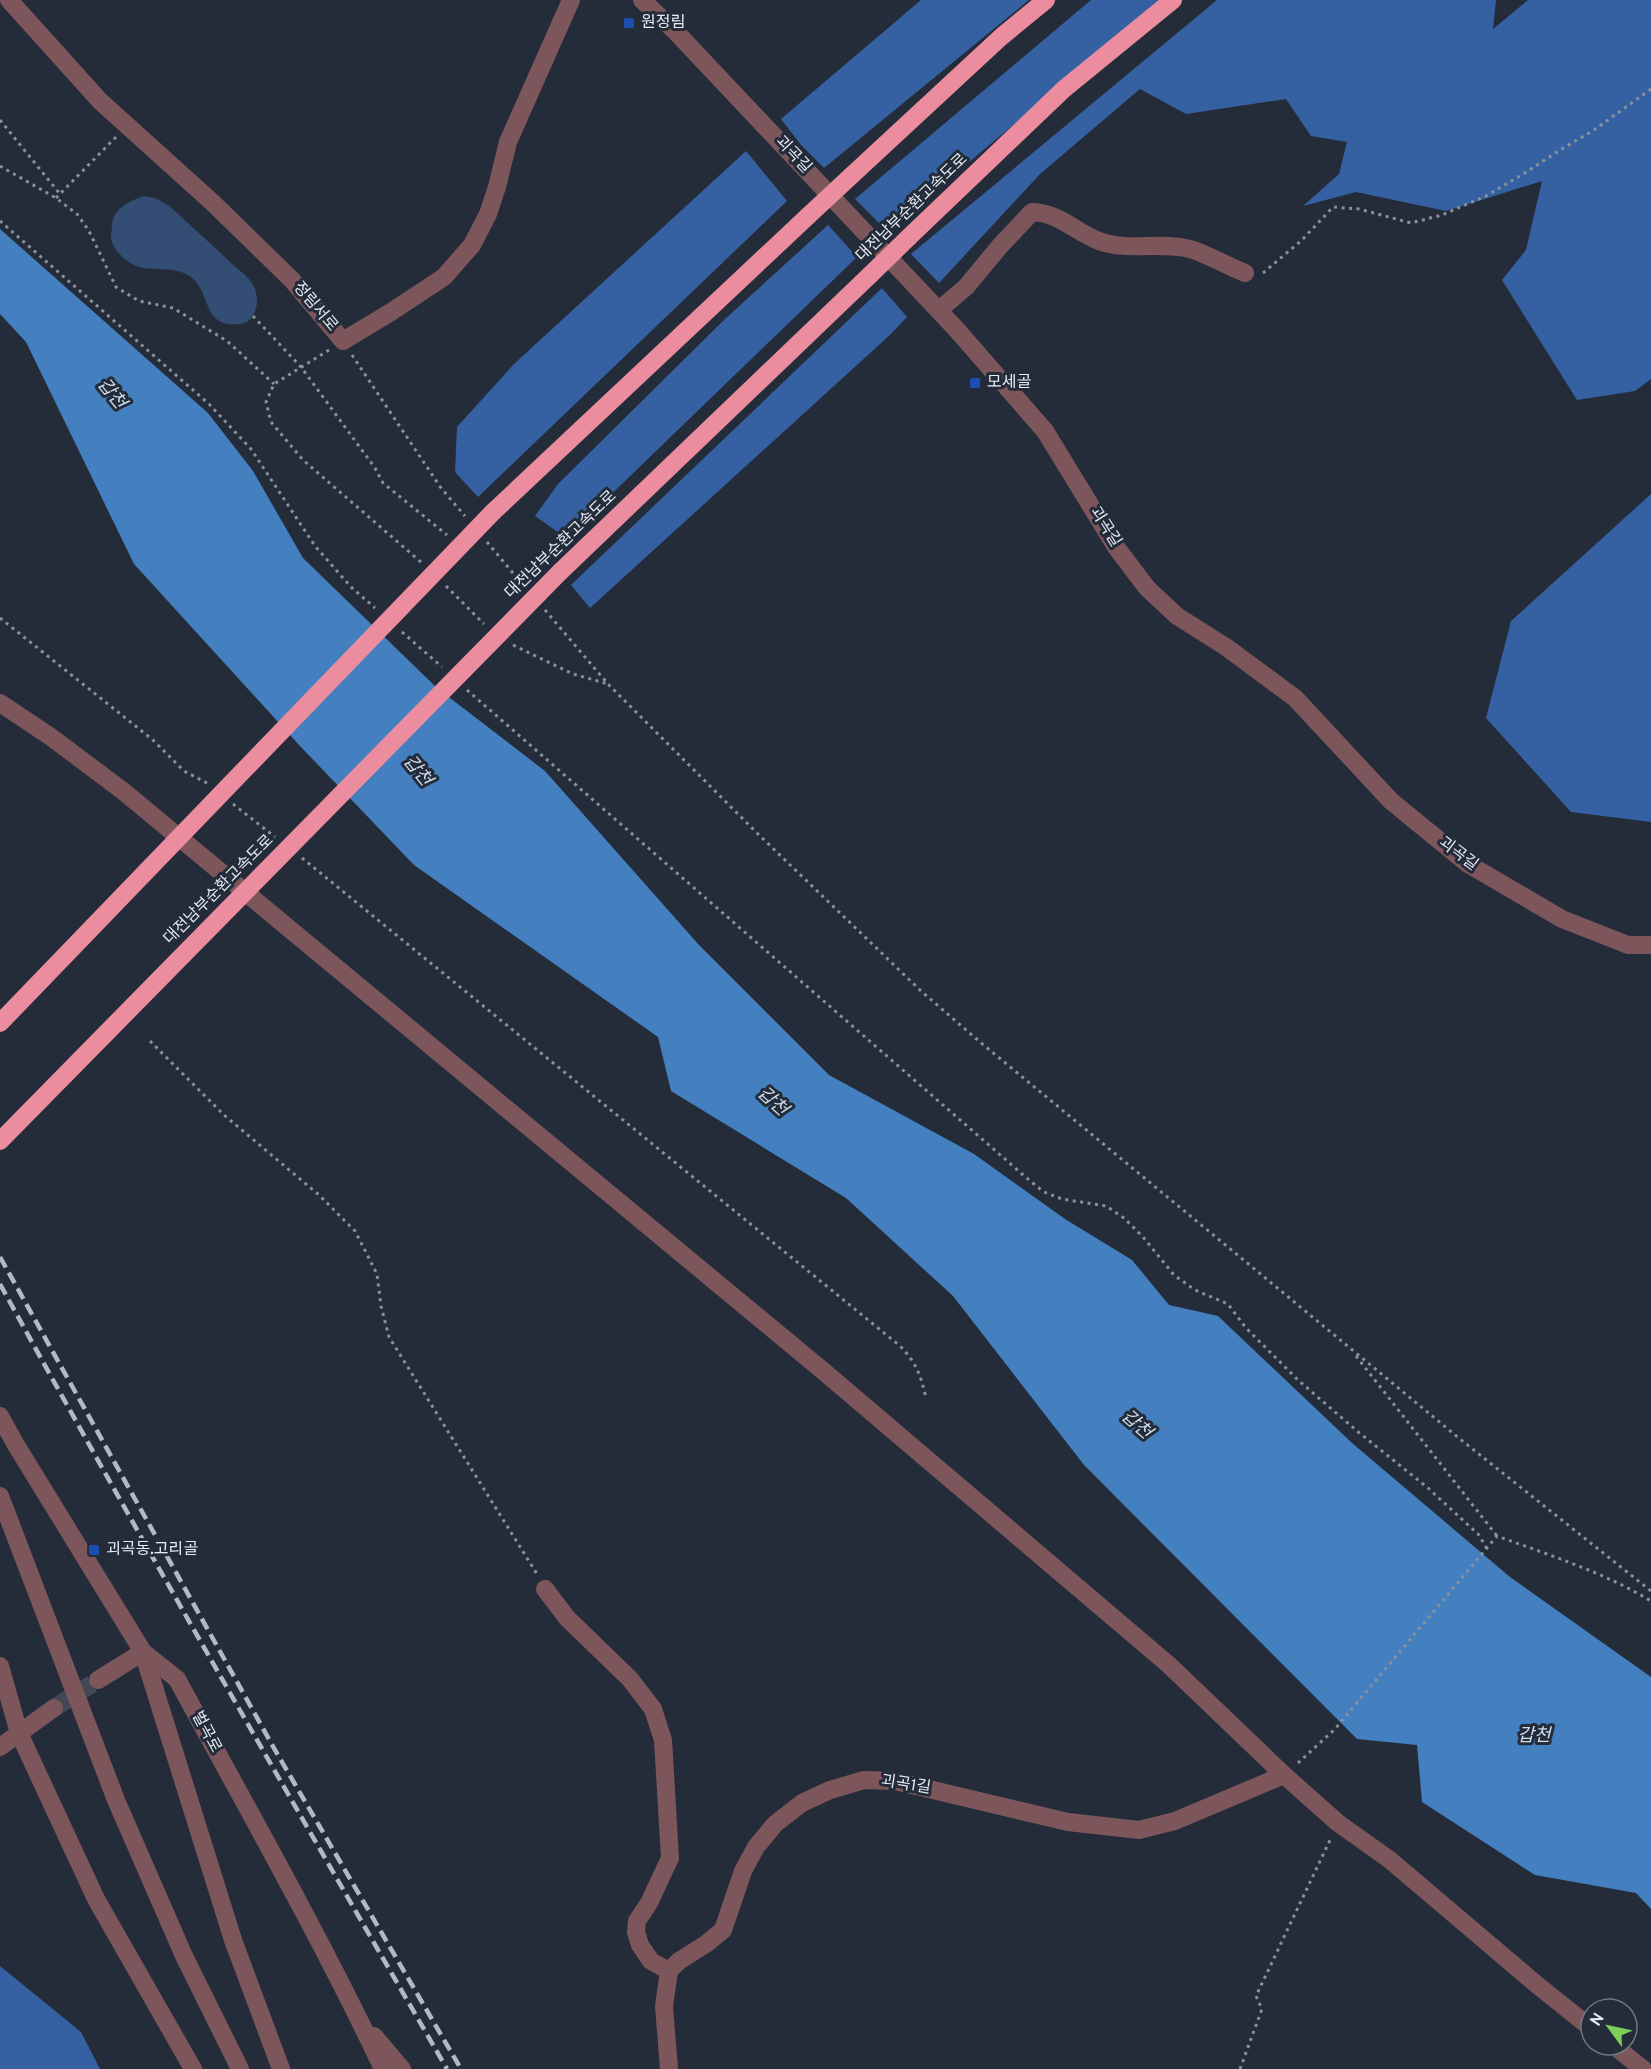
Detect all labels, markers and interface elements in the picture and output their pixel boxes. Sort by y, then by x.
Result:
place label: 원정림 [641,13,685,33]
marker: 원정림 [622,16,636,30]
street label: 괴곡길 [771,132,815,178]
street label: 대전남부순환고속도로 [852,149,972,266]
street label: 정림서로 [288,278,342,336]
place label: 모세골 [987,373,1031,393]
water label: 갑천 [92,374,132,416]
marker: 모세골 [968,376,982,390]
street label: 대전남부순환고속도로 [501,486,621,603]
street label: 괴곡길 [1085,503,1125,551]
water label: 갑천 [398,751,438,793]
street label: 대전남부순환고속도로 [160,831,278,949]
street label: 괴곡길 [1434,833,1482,875]
water label: 갑천 [752,1082,794,1123]
water label: 갑천 [1116,1405,1158,1446]
place label: 괴곡동.고리골 [106,1540,198,1560]
marker: 괴곡동.고리골 [87,1543,101,1557]
street label: 벌곡로 [187,1708,225,1756]
water label: 갑천 [1517,1725,1553,1748]
street label: 괴곡1길 [880,1771,932,1799]
north arrow [1579,1997,1639,2057]
text: N [1587,2010,1610,2030]

